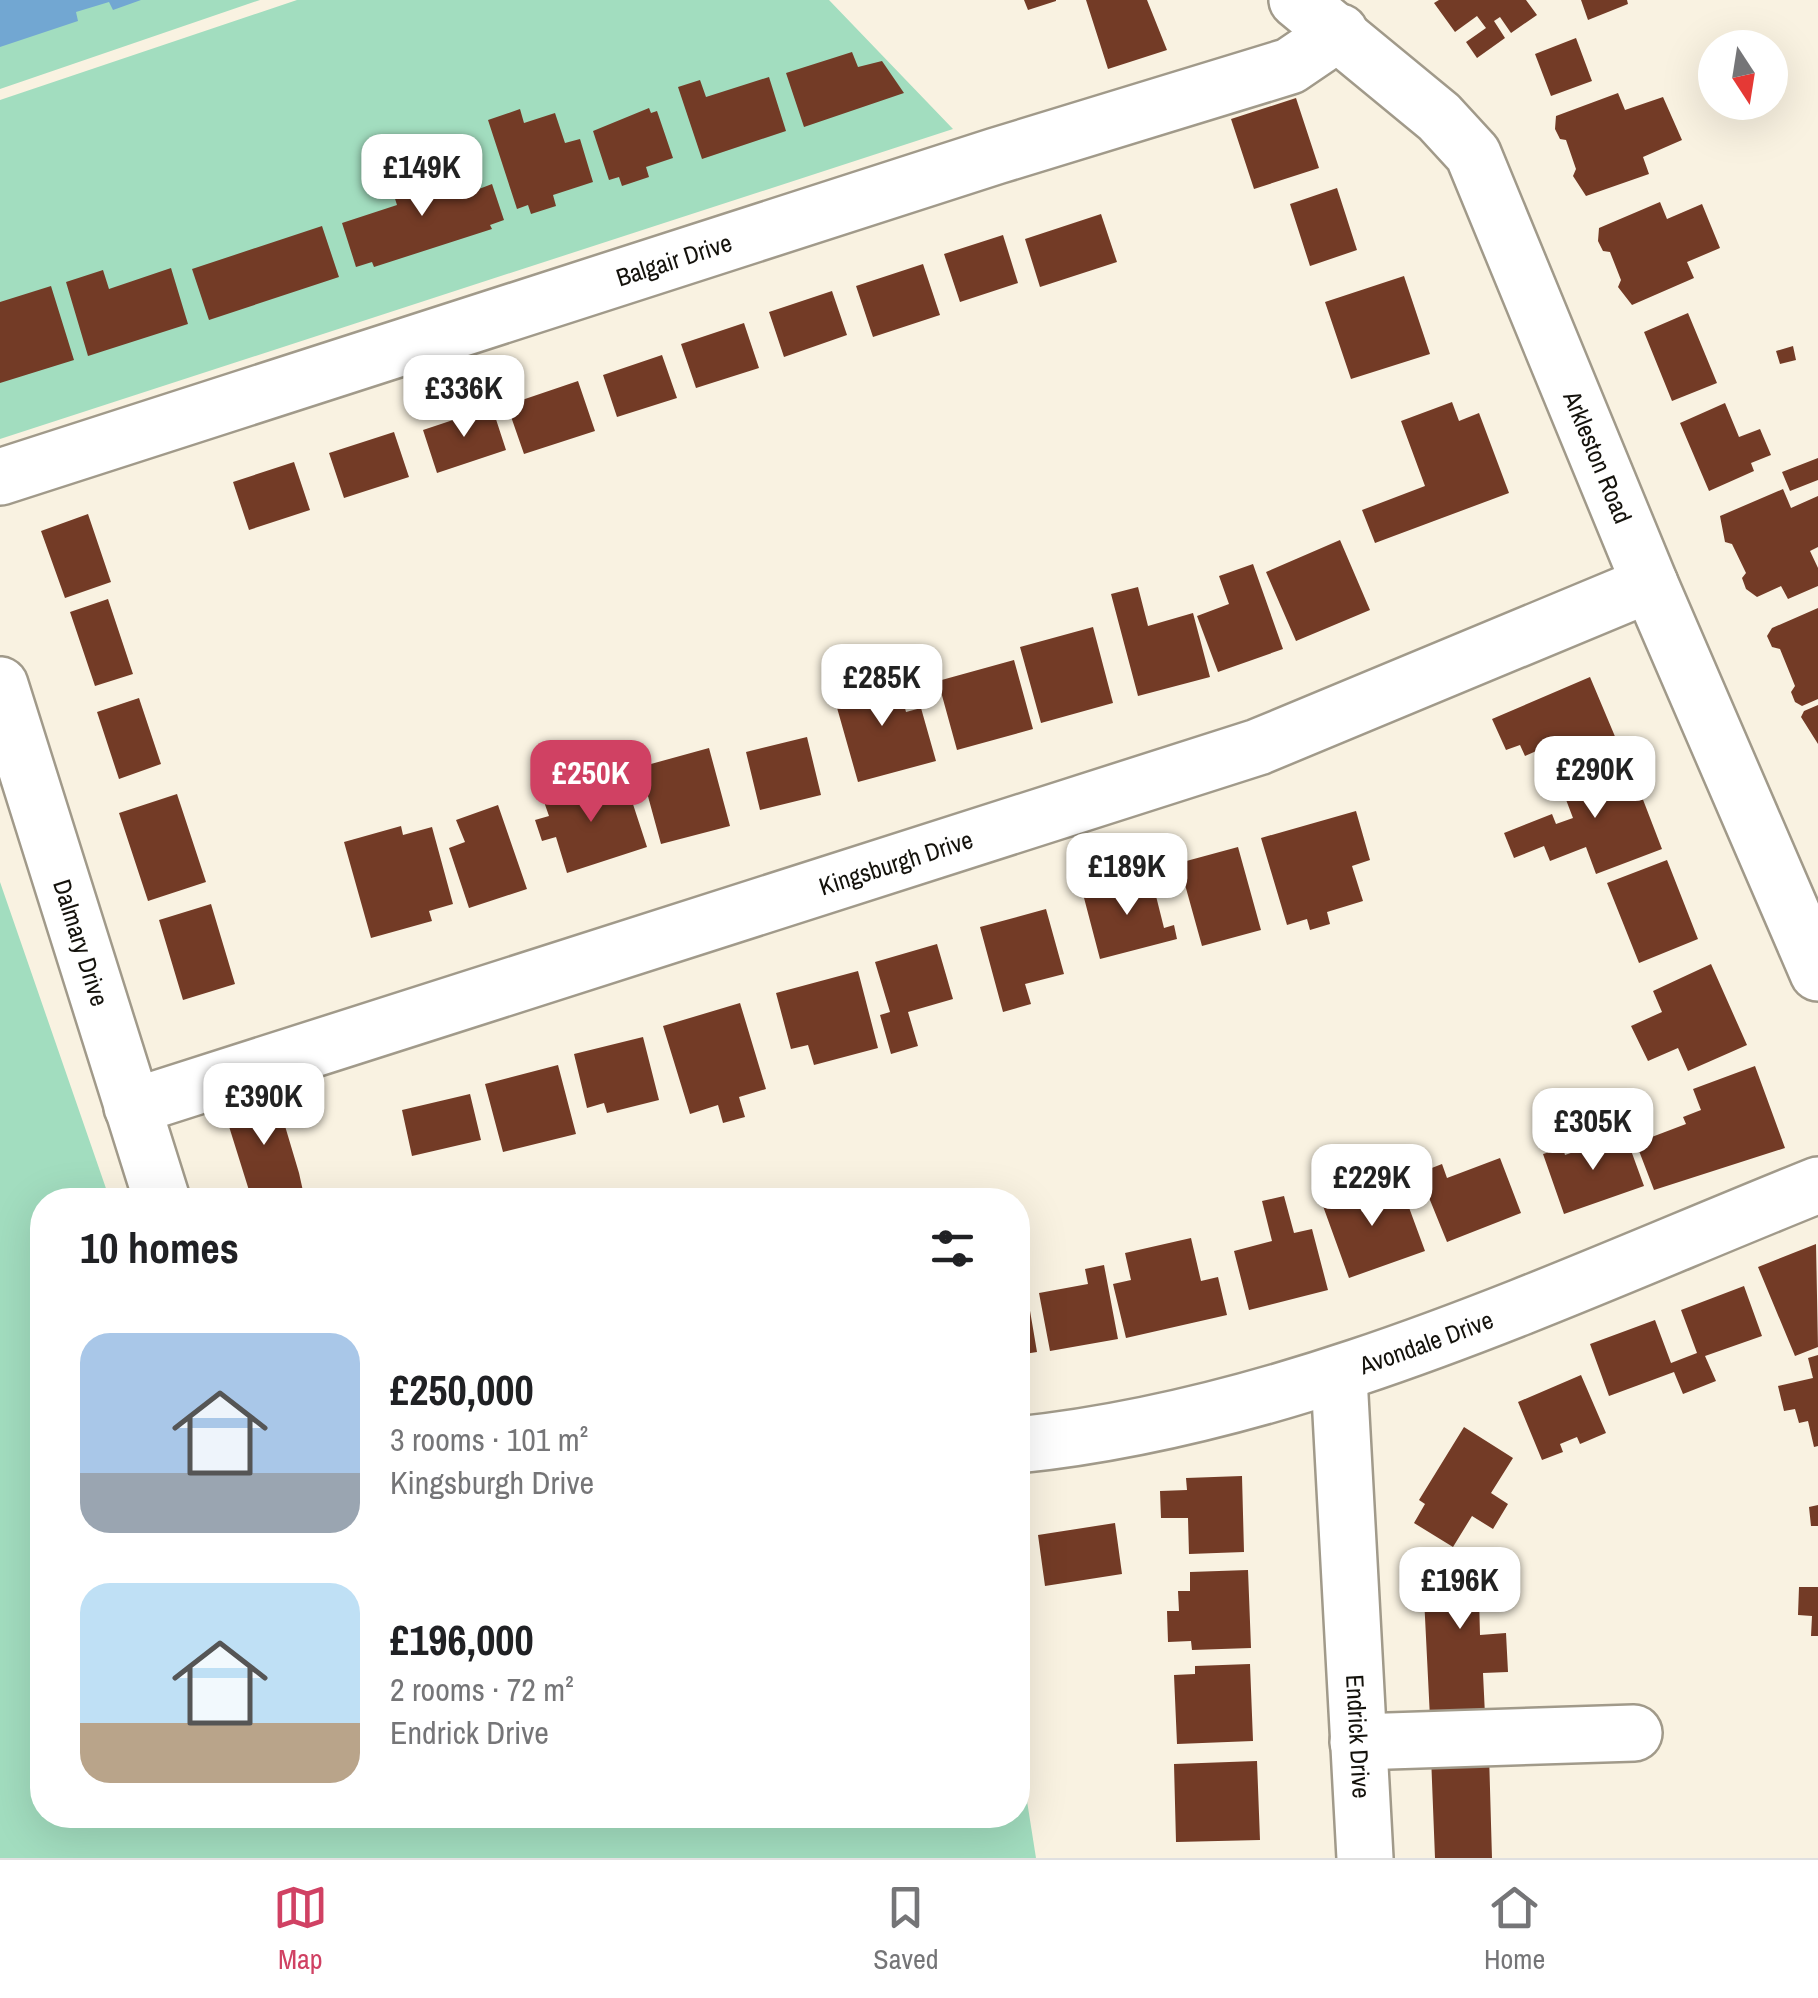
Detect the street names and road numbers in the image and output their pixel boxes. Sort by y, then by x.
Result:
street label: Balgair Drive [612,225,736,294]
street label: Arkleston Road [1555,385,1640,528]
street label: Kingsburgh Drive [815,822,977,903]
street label: Dalmary Drive [45,875,117,1010]
street label: Avondale Drive [1354,1302,1498,1383]
street label: Endrick Drive [1338,1674,1379,1799]

